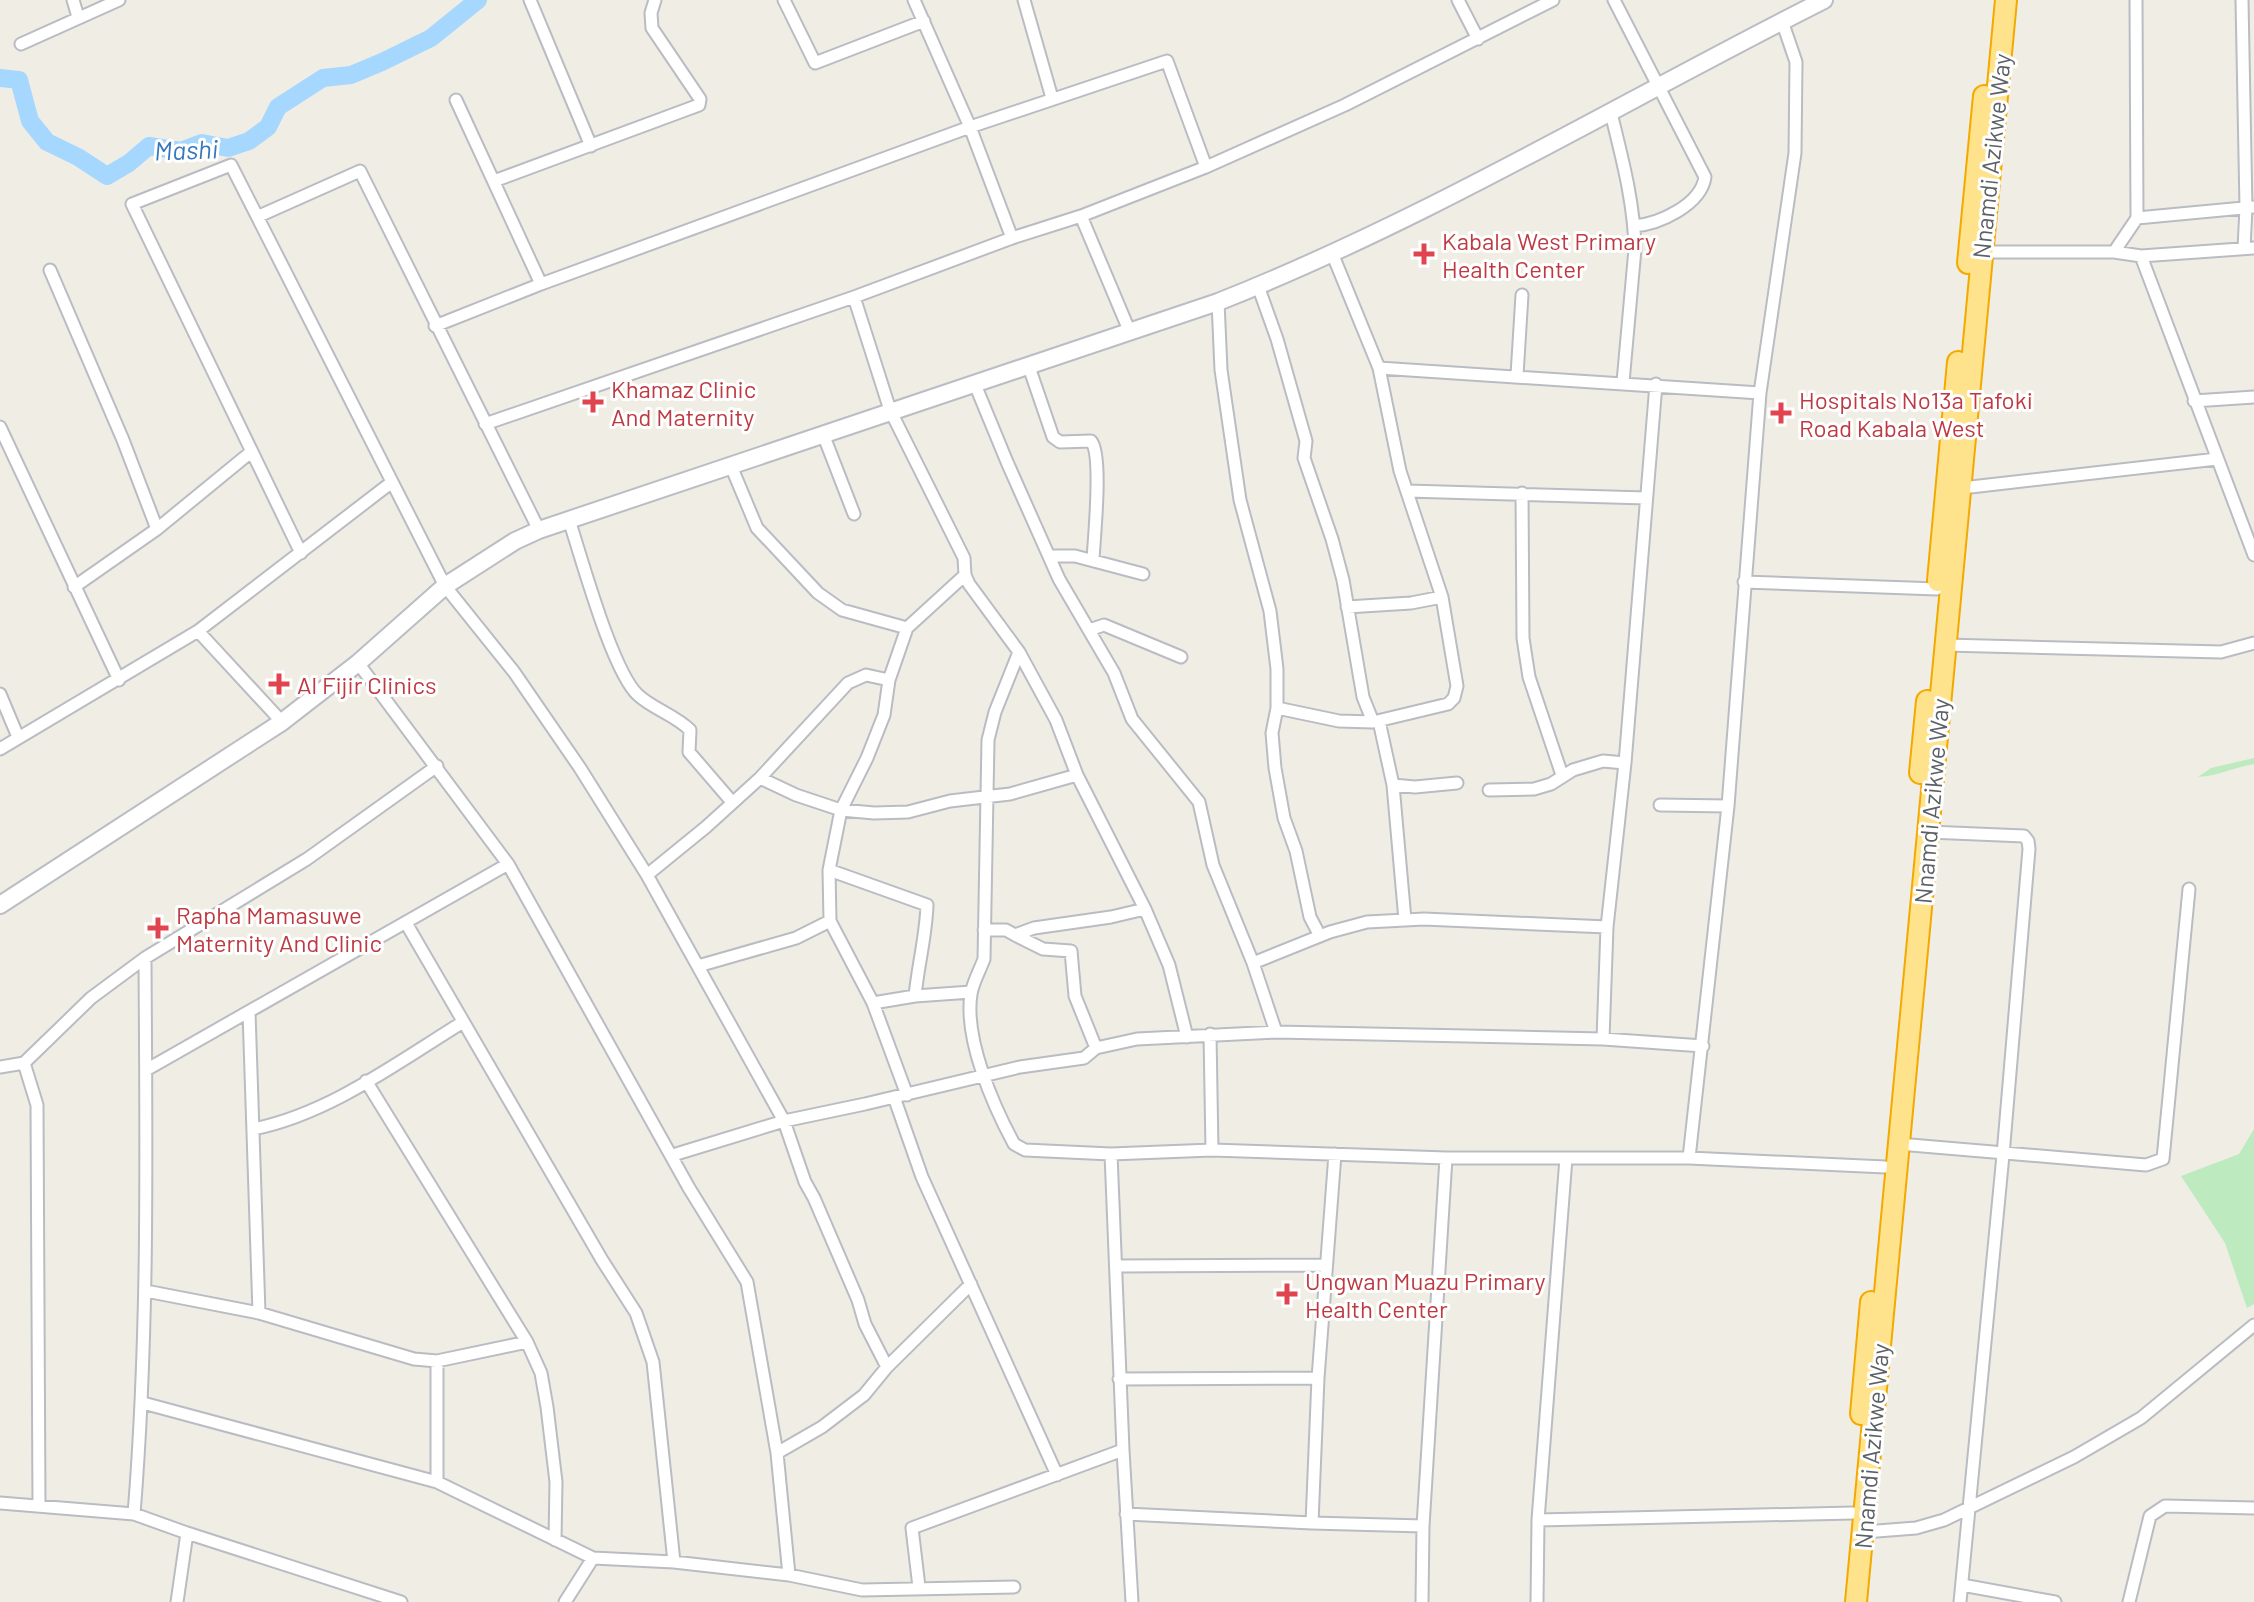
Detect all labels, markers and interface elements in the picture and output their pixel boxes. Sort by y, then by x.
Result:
street label: Nnamdi Azikwe Way [1966,52,2016,260]
water label: Mashi [153,132,219,166]
place label: Kabala West Primary Health Center [1442,226,1656,283]
marker: Kabala West Primary Health Center [1413,243,1435,265]
place label: Khamaz Clinic And Maternity [611,374,756,431]
place label: Hospitals No13a Tafoki Road Kabala West [1799,385,2033,442]
marker: Khamaz Clinic And Maternity [582,391,604,413]
marker: Hospitals No13a Tafoki Road Kabala West [1770,402,1792,424]
place label: Al Fijir Clinics [297,670,436,699]
marker: Al Fijir Clinics [268,673,290,695]
street label: Nnamdi Azikwe Way [1908,697,1954,905]
place label: Rapha Mamasuwe Maternity And Clinic [176,900,382,957]
marker: Rapha Mamasuwe Maternity And Clinic [147,917,169,939]
place label: Ungwan Muazu Primary Health Center [1305,1266,1546,1323]
marker: Ungwan Muazu Primary Health Center [1276,1283,1298,1305]
street label: Nnamdi Azikwe Way [1848,1342,1894,1550]

